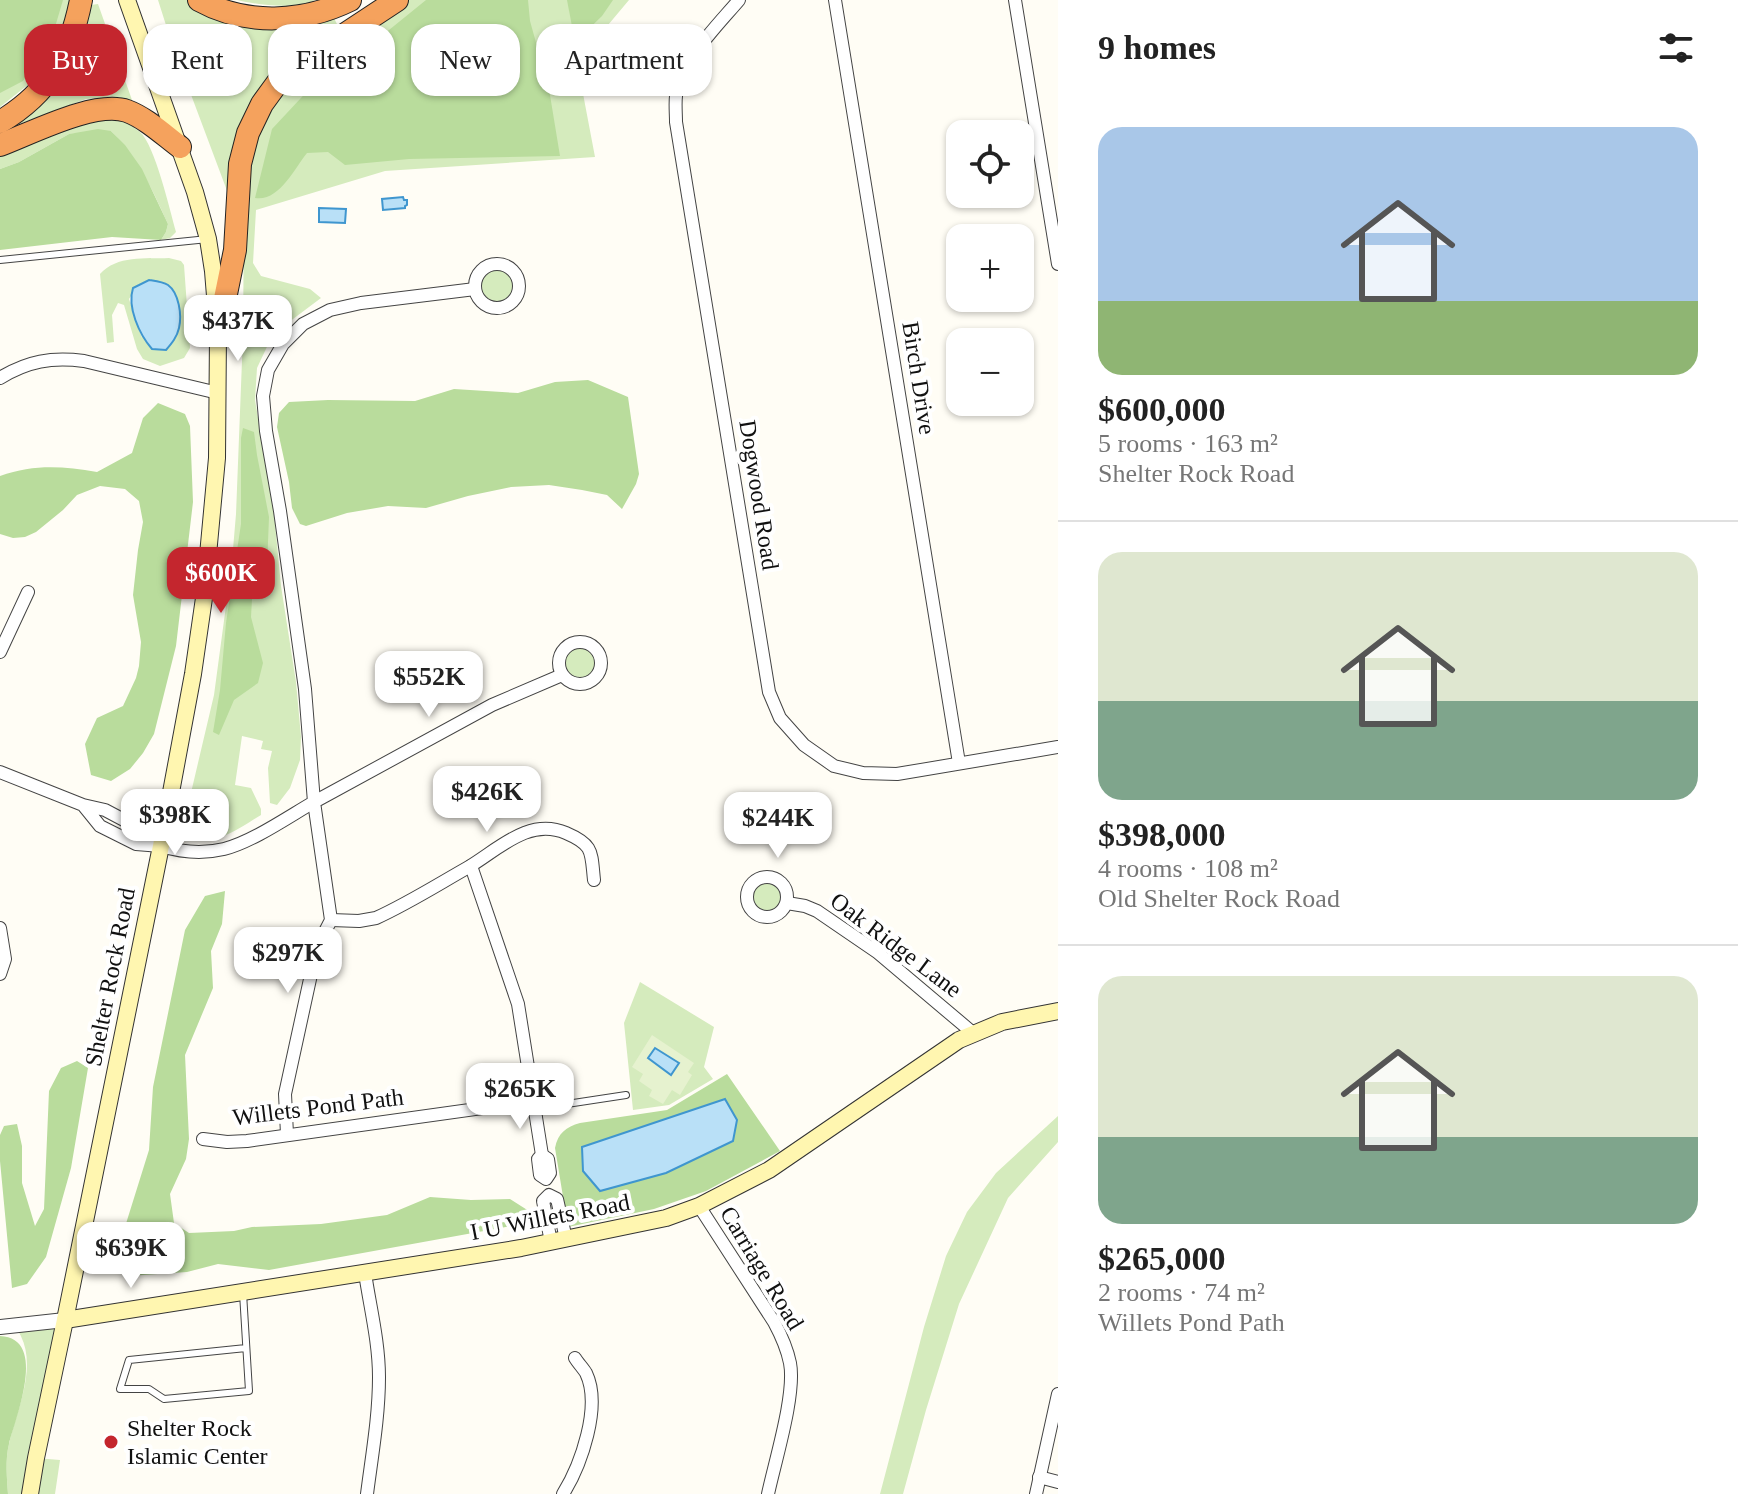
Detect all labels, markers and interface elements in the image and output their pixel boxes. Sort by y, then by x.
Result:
chip: Buy [24,24,127,96]
chip: Rent [143,24,252,96]
chip: Filters [268,24,395,96]
chip: New [411,24,520,96]
chip: Apartment [536,24,712,96]
icon: filters [1654,26,1698,70]
text: 9 homes [1098,29,1216,66]
map controls [946,120,1034,416]
button: locate [946,120,1034,208]
icon: home [1326,179,1470,323]
button: + [946,224,1034,312]
pin: $437K [182,295,294,363]
text: $437K [202,306,274,335]
street label: Birch Drive [897,320,941,436]
button: − [946,328,1034,416]
text: $600,000 [1098,391,1226,428]
street label: Dogwood Road [734,418,784,572]
text: 5 rooms · 163 m² [1098,429,1278,458]
text: Shelter Rock Road [1098,459,1294,488]
pin: $600K [165,547,277,615]
text: $600K [185,558,257,587]
icon: home [1326,604,1470,748]
pin: $552K [373,651,485,719]
text: $552K [393,662,465,691]
pin: $426K [431,766,543,834]
text: $426K [451,777,523,806]
pin: $398K [119,789,231,857]
pin: $244K [722,792,834,860]
text: $398K [139,800,211,829]
text: $244K [742,803,814,832]
text: $398,000 [1098,816,1226,853]
text: 4 rooms · 108 m² [1098,854,1278,883]
text: Old Shelter Rock Road [1098,884,1340,913]
street label: Shelter Rock Road [80,886,140,1068]
street label: Oak Ridge Lane [825,887,967,1003]
pin: $297K [232,927,344,995]
text: $297K [252,938,324,967]
icon: home [1326,1028,1470,1172]
pin: $265K [464,1063,576,1131]
text: $265K [484,1074,556,1103]
street label: Willets Pond Path [231,1084,405,1130]
street label: I U Willets Road [468,1189,632,1245]
street label: Carriage Road [715,1202,809,1334]
pin: $639K [75,1222,187,1290]
text: $639K [95,1233,167,1262]
text: $265,000 [1098,1240,1226,1277]
text: 2 rooms · 74 m² [1098,1278,1265,1307]
text: Willets Pond Path [1098,1308,1285,1337]
place label: Shelter Rock Islamic Center [127,1415,268,1469]
marker: Shelter Rock Islamic Center [102,1433,120,1451]

